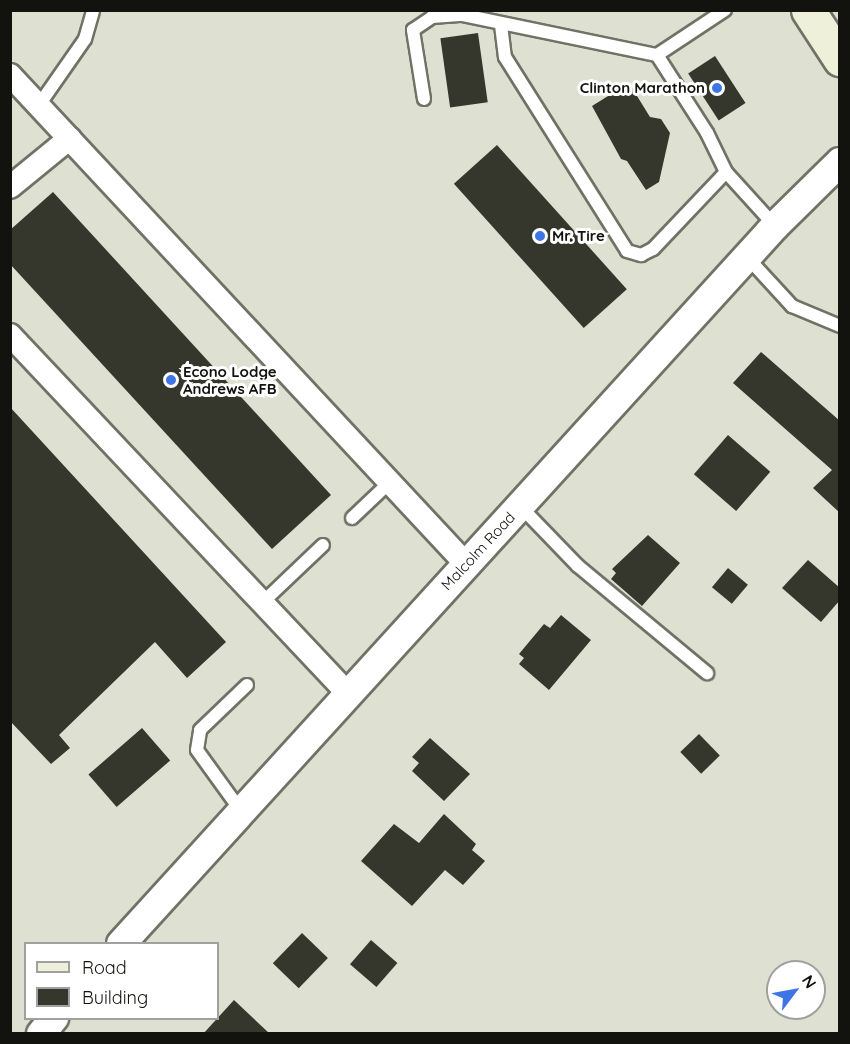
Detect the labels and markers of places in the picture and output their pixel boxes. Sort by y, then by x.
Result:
place label: Clinton Marathon [580,79,705,97]
marker: Clinton Marathon [710,81,724,95]
place label: Mr. Tire [552,227,605,245]
marker: Mr. Tire [533,229,547,243]
place label: Econo Lodge Andrews AFB [183,362,277,397]
marker: Econo Lodge Andrews AFB [164,373,178,387]

